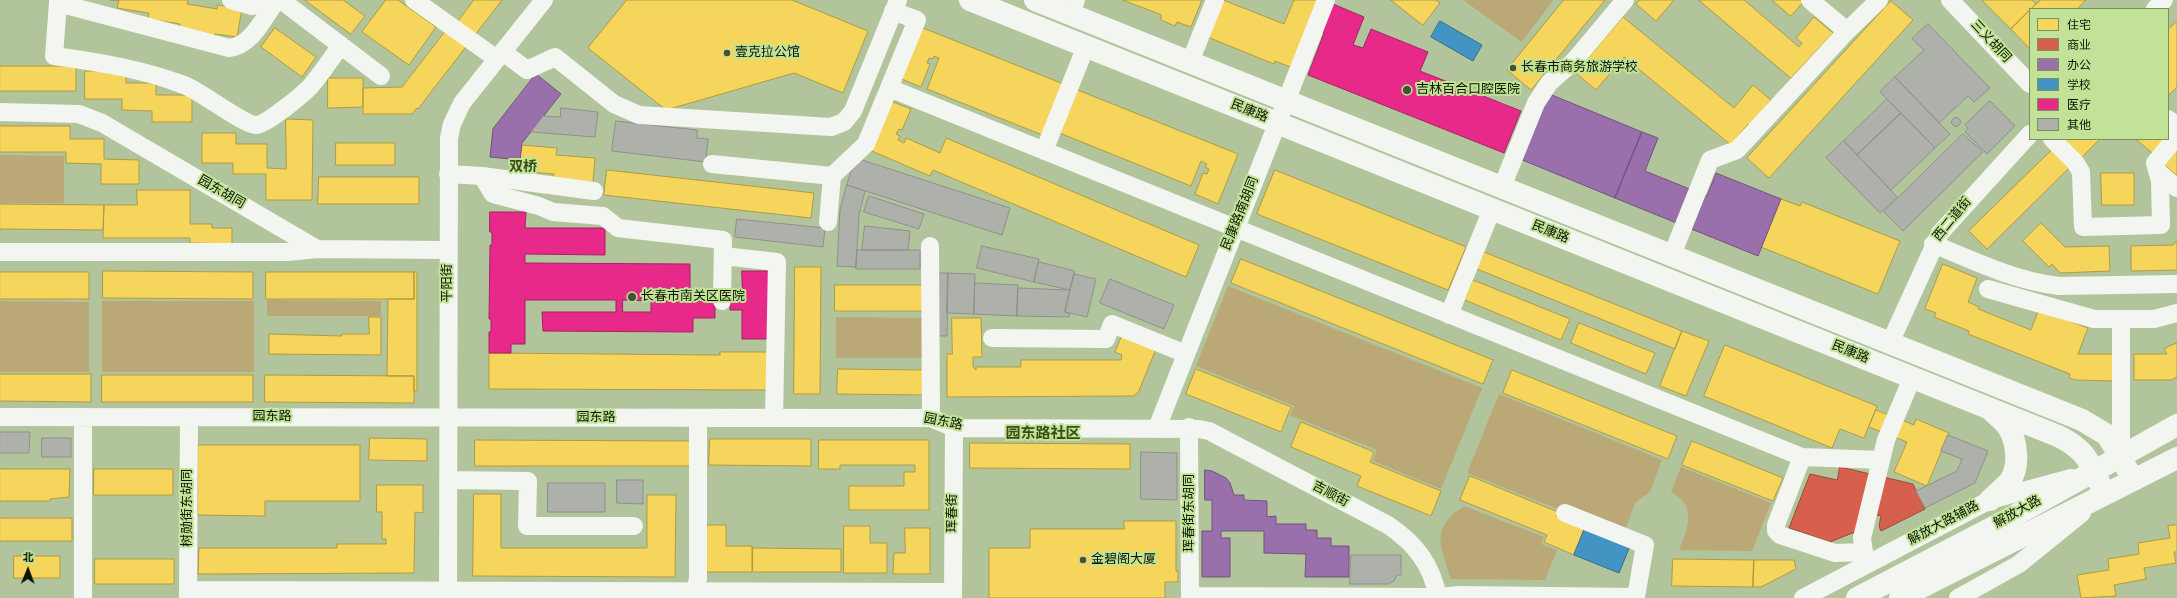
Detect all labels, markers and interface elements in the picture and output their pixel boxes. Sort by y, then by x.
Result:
legend [2029,8,2169,140]
street label: 三义胡同 [1967,18,2013,66]
text: 住宅 [2067,18,2091,34]
text: 商业 [2067,38,2091,54]
place label: 壹克拉公馆 [735,45,800,61]
marker: 壹克拉公馆 [722,48,732,58]
text: 办公 [2067,58,2091,74]
place label: 长春市商务旅游学校 [1521,60,1638,76]
marker: 长春市商务旅游学校 [1508,63,1518,73]
text: 学校 [2067,78,2091,94]
place label: 吉林百合口腔医院 [1416,82,1520,98]
marker: 吉林百合口腔医院 [1401,84,1413,96]
street label: 民康路 [1228,97,1270,127]
text: 医疗 [2067,98,2091,114]
text: 其他 [2067,118,2091,134]
district label: 双桥 [509,160,537,176]
street label: 园东胡同 [195,173,247,213]
street label: 民康路南胡同 [1219,175,1263,253]
street label: 西二道街 [1931,195,1975,245]
street label: 民康路 [1529,218,1571,248]
street label: 平阳街 [440,264,456,302]
place label: 长春市南关区医院 [641,289,745,305]
marker: 长春市南关区医院 [626,291,638,303]
street label: 民康路 [1829,338,1871,368]
street label: 园东路 [253,409,291,425]
street label: 园东路 [577,410,615,426]
street label: 园东路 [922,412,964,434]
district label: 园东路社区 [1006,426,1080,444]
street label: 树勋街东胡同 [180,469,196,547]
street label: 珲春街东胡同 [1182,474,1198,552]
street label: 吉顺街 [1309,479,1351,511]
street label: 珲春街 [945,494,961,532]
street label: 解放大路 [1991,494,2045,532]
street label: 解放大路辅路 [1906,499,1982,549]
north arrow [8,550,48,590]
text: 北 [23,551,34,565]
place label: 金碧阁大厦 [1091,552,1156,568]
marker: 金碧阁大厦 [1078,555,1088,565]

